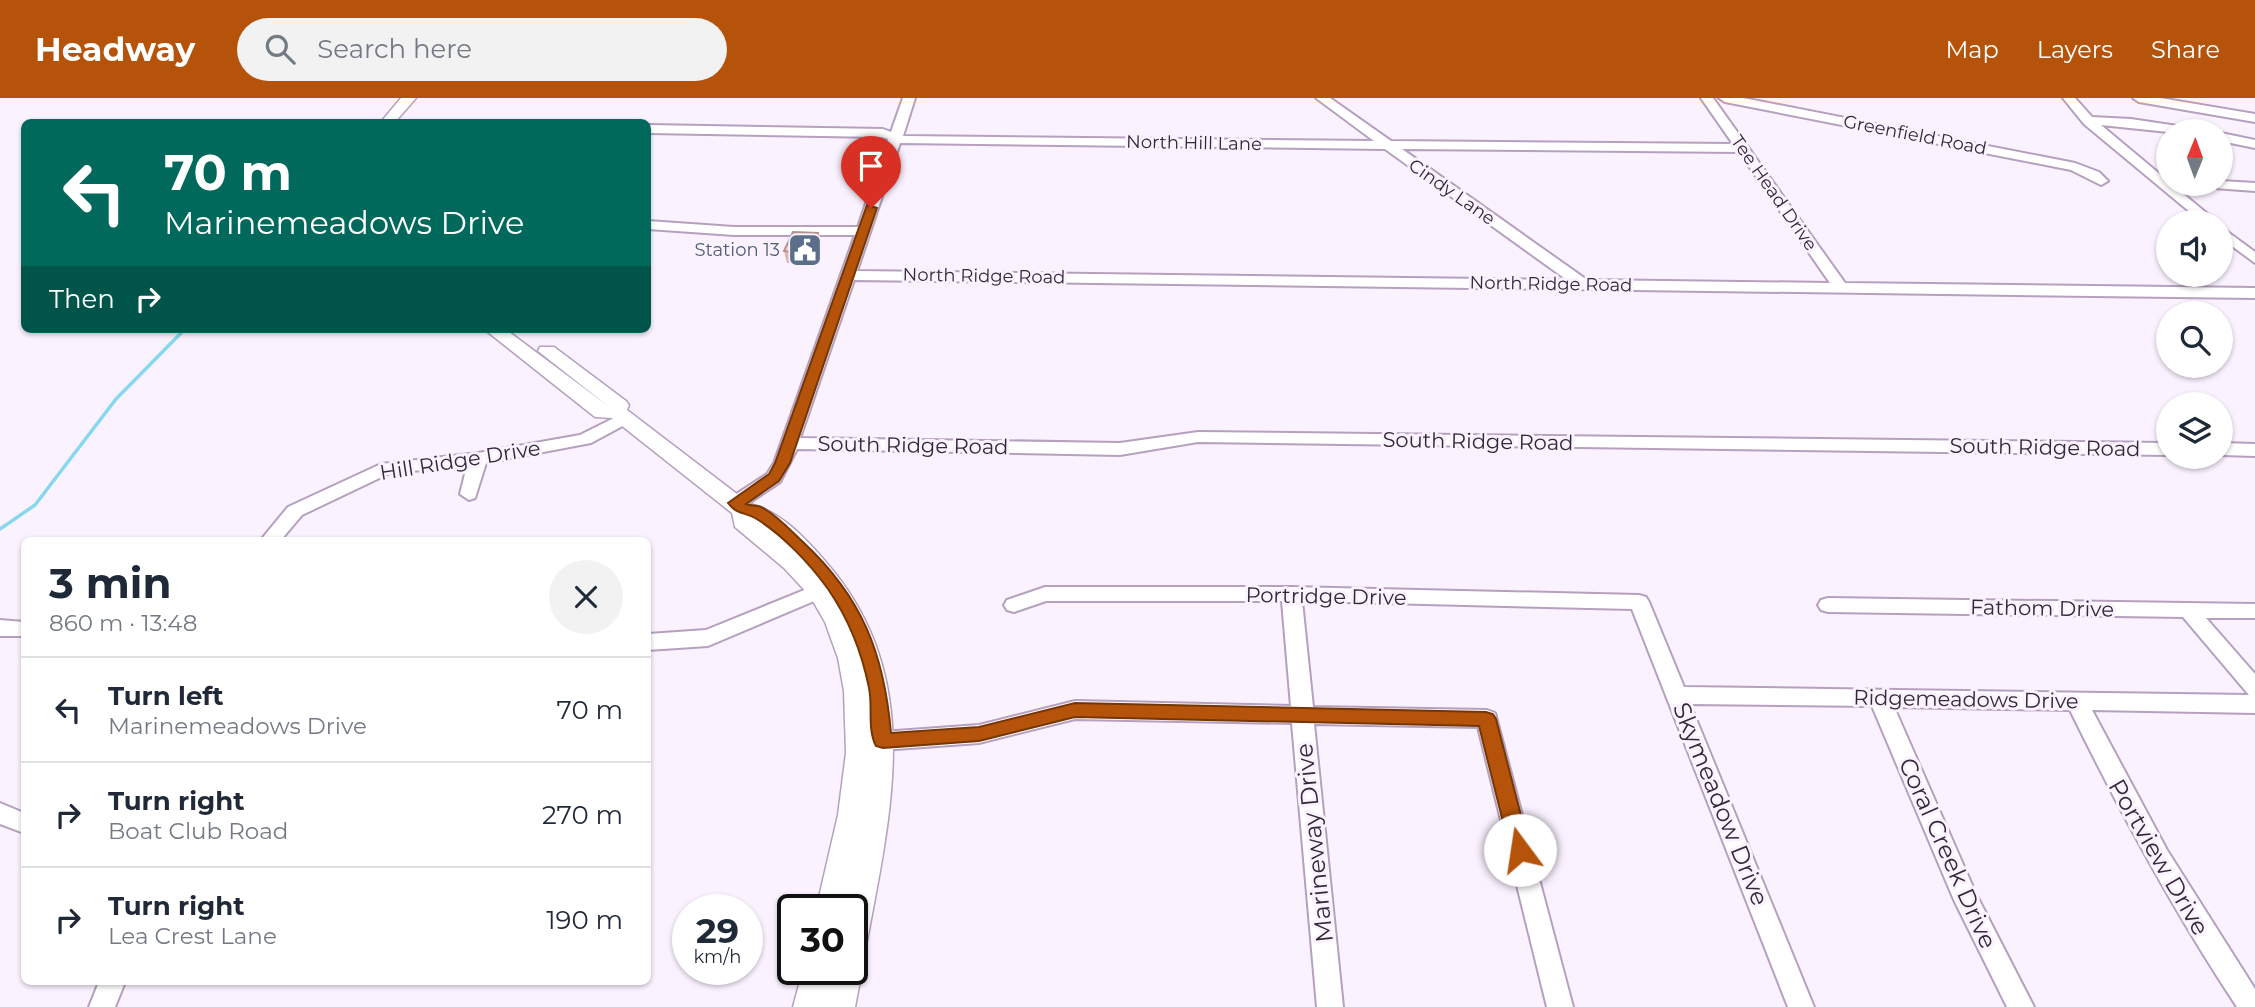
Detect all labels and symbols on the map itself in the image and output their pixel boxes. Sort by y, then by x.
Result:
street label: Greenfield Road [1841,110,1989,160]
north arrow [2156,119,2233,196]
street label: North Hill Lane [1126,131,1262,155]
street label: Tee Head Drive [1726,131,1822,255]
pin [841,136,901,208]
street label: Cindy Lane [1404,154,1500,230]
public building icon: Station 13 [786,231,824,269]
place label: Station 13 [694,239,780,261]
street label: North Ridge Road [903,264,1065,288]
street label: North Ridge Road [1470,272,1632,296]
street label: South Ridge Road [1382,427,1574,455]
street label: South Ridge Road [817,431,1009,459]
street label: South Ridge Road [1949,433,2141,461]
street label: Hill Ridge Drive [378,435,542,485]
street label: Portridge Drive [1245,582,1407,610]
street label: Fathom Drive [1970,594,2114,622]
street label: Ridgemeadows Drive [1853,685,2079,713]
street label: Skymeadow Drive [1667,698,1775,910]
street label: Marineway Drive [1289,742,1339,944]
street label: Coral Creek Drive [1893,753,2003,953]
street label: Portview Drive [2103,774,2215,940]
position arrow [1483,813,1557,887]
speed limit sign: 30 [777,894,868,985]

